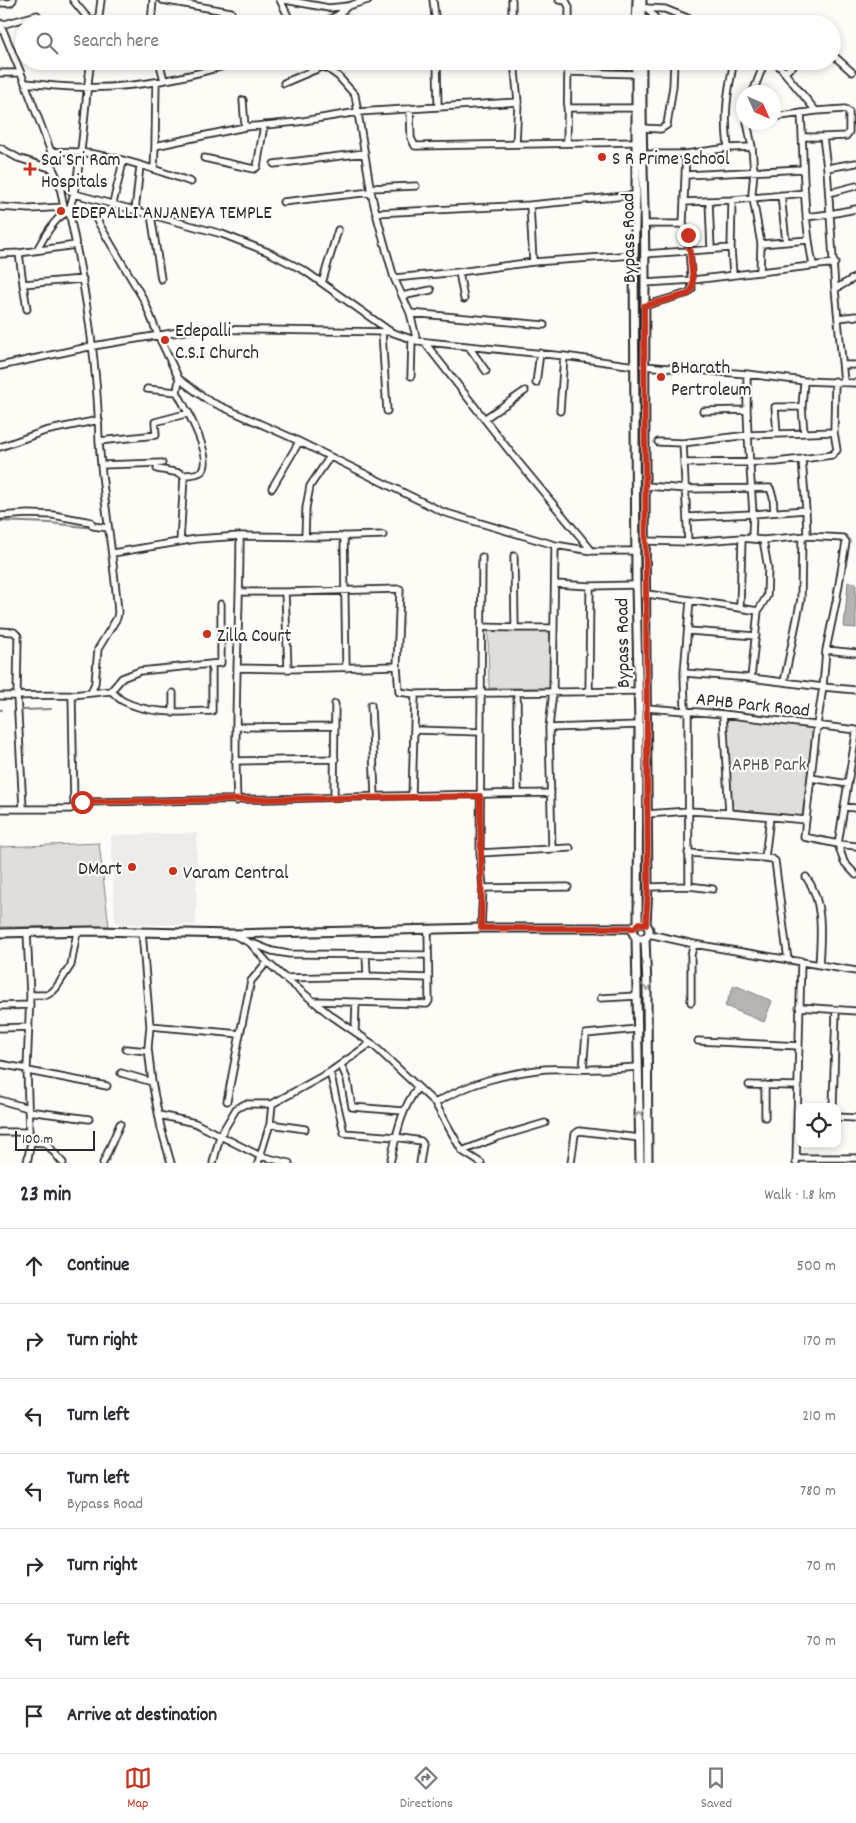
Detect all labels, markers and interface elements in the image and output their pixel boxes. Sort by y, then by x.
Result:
search box [15,15,841,70]
icon: search [33,29,61,57]
text: Search here [73,29,159,56]
north arrow [736,85,781,130]
place label: S R Prime School [612,147,730,174]
place label: Sai Sri Ram Hospitals [41,148,121,197]
marker: S R Prime School [596,151,608,163]
marker: Sai Sri Ram Hospitals [23,162,37,176]
street label: Bypass Road [616,193,645,283]
place label: EDEPALLI ANJANEYA TEMPLE [71,201,272,228]
marker: EDEPALLI ANJANEYA TEMPLE [55,205,67,217]
route end [677,224,700,247]
place label: Edepalli C.S.I Church [175,319,259,368]
marker: Edepalli C.S.I Church [159,334,171,346]
place label: BHarath Pertroleum [671,356,752,405]
marker: BHarath Pertroleum [655,371,667,383]
street label: Bypass Road [610,598,639,688]
place label: Zilla Court [217,624,291,651]
marker: Zilla Court [201,628,213,640]
street label: APHB Park Road [694,687,811,726]
park label: APHB Park [732,753,806,780]
route start [71,791,94,814]
place label: DMart [78,857,122,884]
marker: DMart [126,861,138,873]
place label: Varam Central [183,861,289,888]
marker: Varam Central [167,865,179,877]
one-way arrow [642,983,652,991]
map controls [796,1103,841,1148]
button: locate [796,1103,841,1148]
one-way arrow [634,1111,644,1118]
scale bar [15,1128,95,1151]
text: 100 m [22,1130,53,1150]
text: 23 min [20,1181,71,1211]
text: Walk · 1.8 km [764,1184,836,1207]
icon: ahead [20,1252,48,1280]
text: Continue [67,1253,129,1280]
text: 500 m [796,1255,836,1278]
icon: right [20,1327,48,1355]
text: Turn right [67,1328,138,1355]
text: 170 m [803,1330,836,1353]
icon: left [20,1402,48,1430]
text: Turn left [67,1403,130,1430]
text: 210 m [802,1405,836,1428]
text: Turn left [67,1466,130,1493]
icon: left [20,1477,48,1505]
text: 780 m [800,1480,836,1503]
text: Bypass Road [67,1493,143,1516]
icon: right [20,1552,48,1580]
text: Turn right [67,1553,138,1580]
text: 70 m [806,1555,836,1578]
icon: left [20,1627,48,1655]
text: Turn left [67,1628,130,1655]
text: 70 m [806,1630,836,1653]
icon: arrive [20,1702,48,1730]
text: Arrive at destination [67,1703,217,1730]
tab: Map [124,1764,152,1814]
tab: Directions [400,1764,453,1814]
tab: Saved [701,1764,732,1814]

